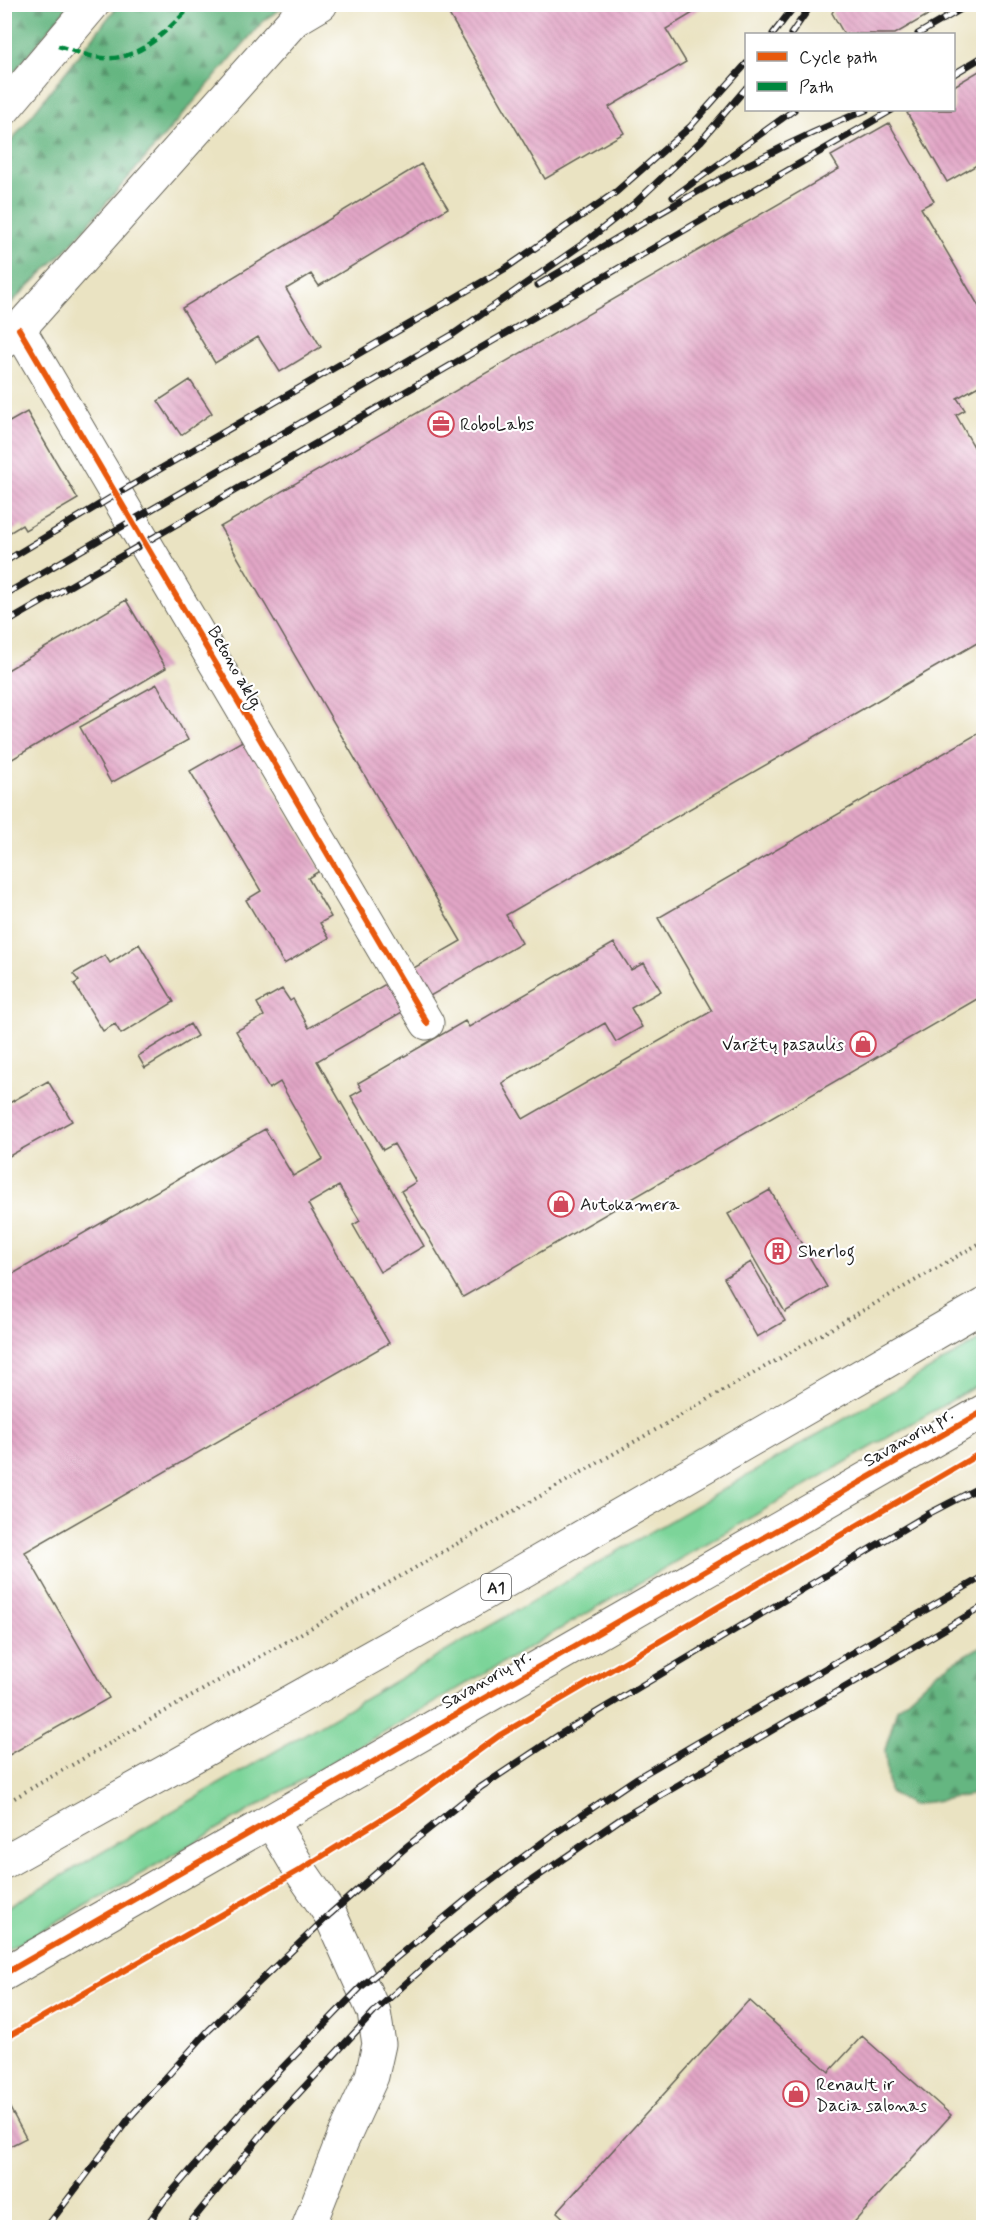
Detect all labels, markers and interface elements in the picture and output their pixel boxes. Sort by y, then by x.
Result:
legend [745,33,955,111]
text: Cycle path [799,46,877,70]
text: Path [799,76,834,100]
office icon: RoboLabs [426,409,456,439]
place label: RoboLabs [460,413,534,437]
street label: Betono aklg. [200,622,269,716]
shop icon: Varžtų pasaulis [848,1029,878,1059]
place label: Varžtų pasaulis [722,1033,844,1057]
shop icon: Autokamera [546,1189,576,1219]
place label: Autokamera [580,1193,680,1217]
building icon: Sherlog [763,1236,793,1266]
place label: Sherlog [798,1240,855,1266]
street label: Savanorių pr. [859,1402,958,1473]
road number: A1 [481,1574,511,1600]
street label: Savanorių pr. [437,1644,536,1715]
place label: Renault ir Dacia salonas [816,2073,927,2118]
shop icon: Renault ir Dacia salonas [781,2079,811,2109]

